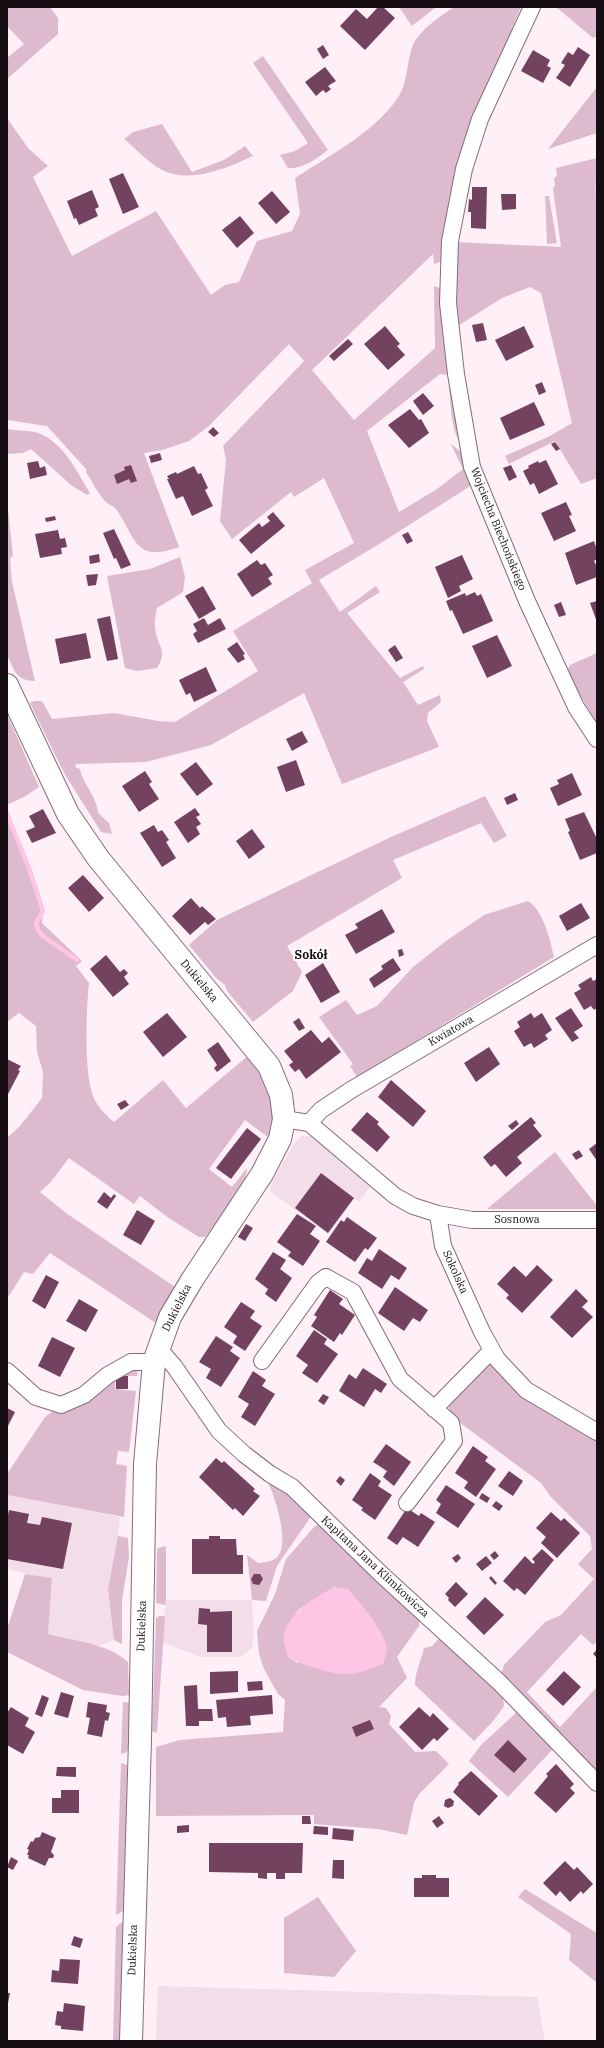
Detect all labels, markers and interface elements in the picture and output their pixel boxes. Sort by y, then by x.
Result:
street label: Wojciecha Biechońskiego [467,466,529,592]
district label: Sokół [295,949,327,963]
street label: Dukielska [177,957,221,1005]
street label: Kwiatowa [426,1013,476,1049]
street label: Sosnowa [494,1213,540,1227]
street label: Sokolska [440,1248,470,1296]
street label: Dukielska [159,1282,195,1334]
street label: Kapitana Jana Klimkowicza [318,1514,432,1620]
street label: Dukielska [135,1600,149,1652]
street label: Dukielska [126,1924,140,1976]

